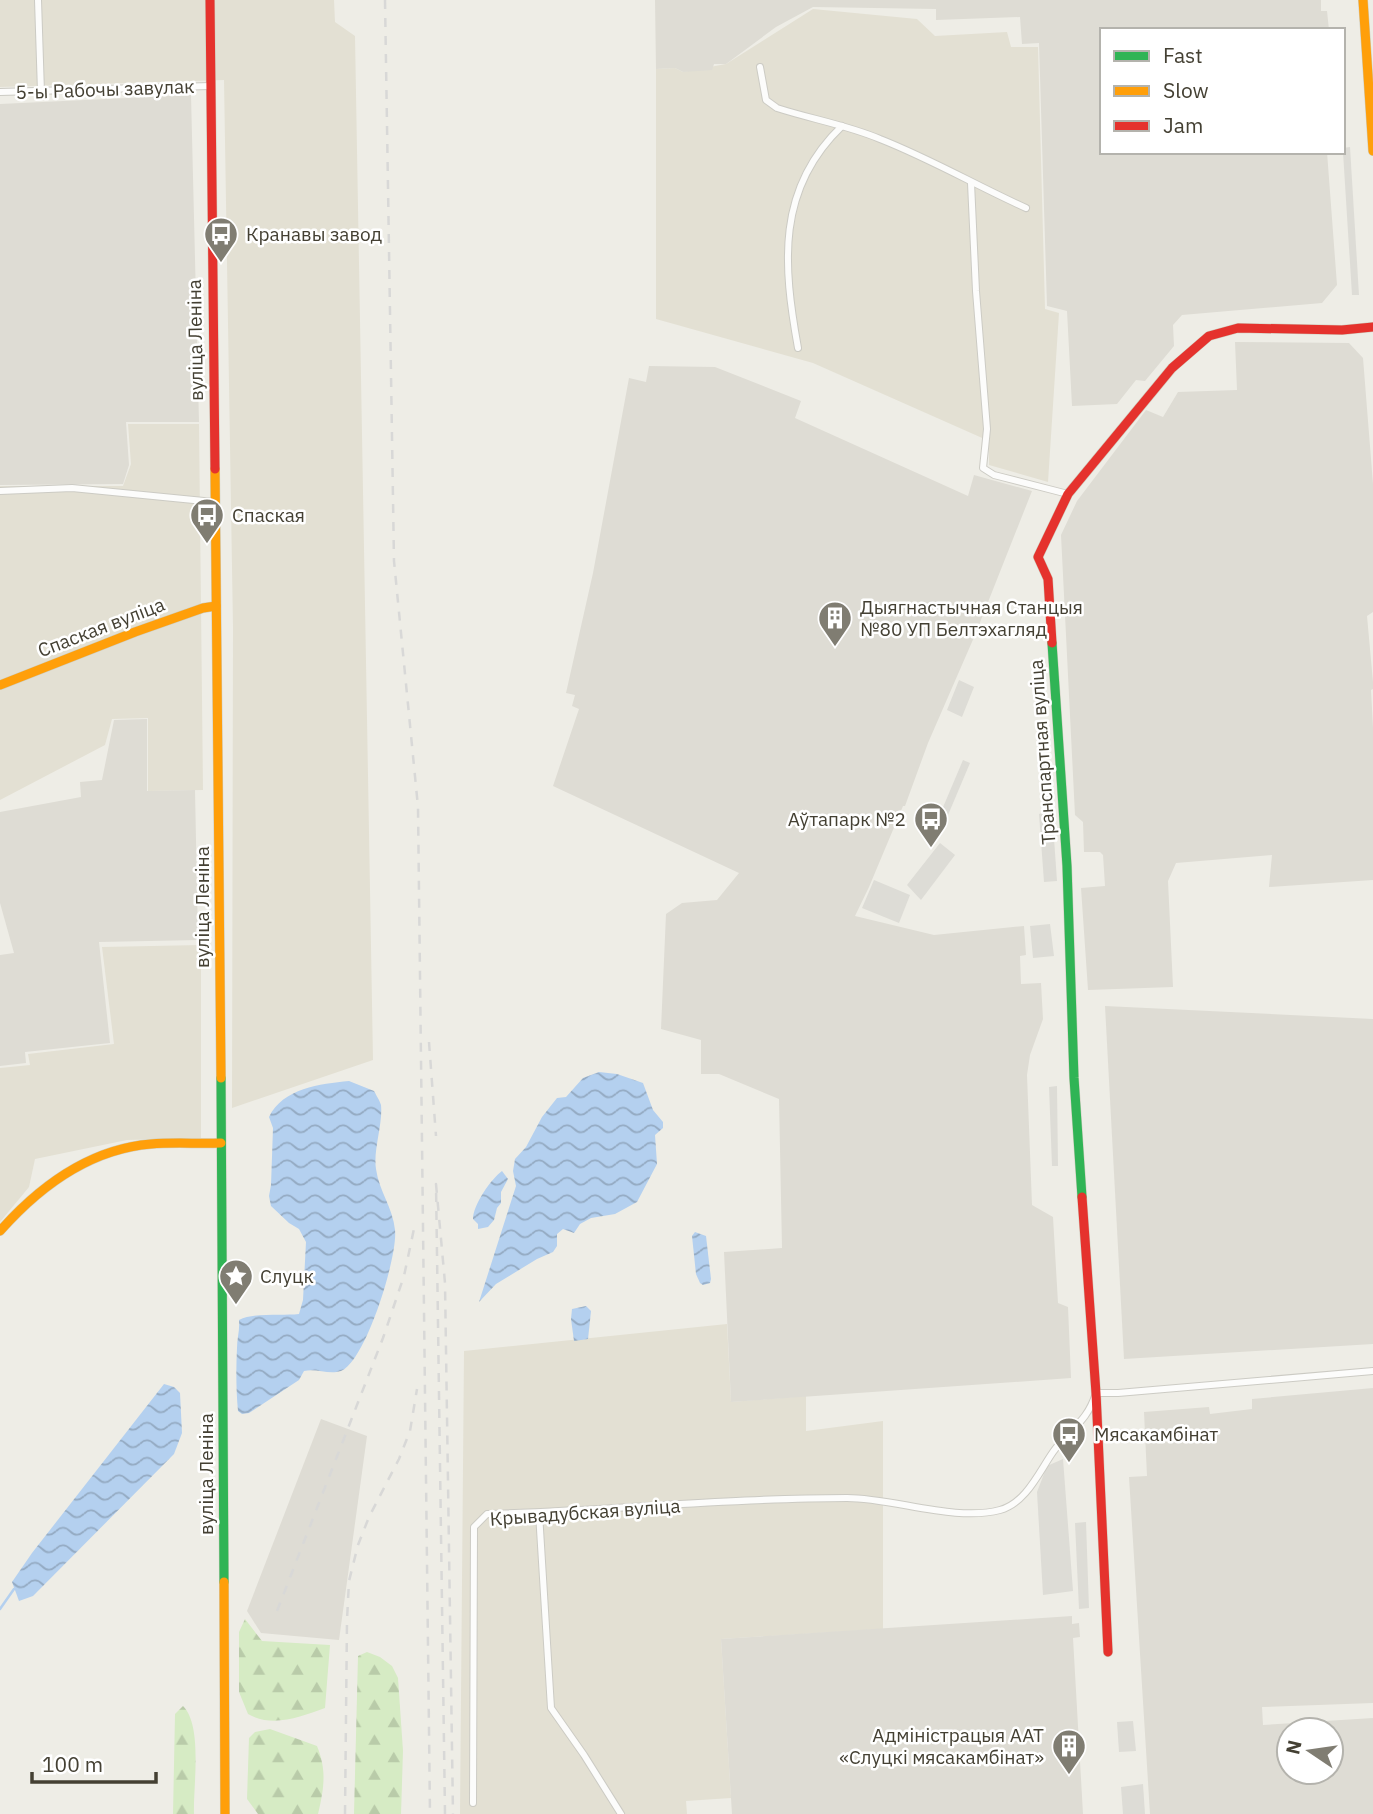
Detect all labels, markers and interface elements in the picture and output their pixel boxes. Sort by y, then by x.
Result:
legend [1100,28,1345,154]
text: Fast [1163,41,1203,69]
street label: 5-ы Рабочы завулак [15,74,195,104]
text: Slow [1163,76,1209,104]
text: Jam [1163,111,1203,139]
bus stop icon: Кранавы завод [202,215,240,264]
place label: Кранавы завод [246,222,382,246]
street label: вуліца Леніна [182,279,208,401]
bus stop icon: Спаская [188,496,226,545]
place label: Спаская [232,503,305,527]
street label: Спаская вуліца [34,592,168,662]
place label: Дыягнастычная Станцыя №80 УП Белтэхагляд [860,595,1083,641]
building icon: Дыягнастычная Станцыя №80 УП Белтэхагляд [816,599,854,648]
street label: Транспартная вуліца [1024,659,1060,845]
bus stop icon: Аўтапарк №2 [912,800,950,849]
place label: Аўтапарк №2 [788,807,906,831]
street label: вуліца Леніна [190,846,214,968]
place icon: Слуцк [217,1257,255,1306]
place label: Слуцк [260,1264,314,1288]
street label: вуліца Леніна [194,1413,218,1535]
bus stop icon: Мясакамбінат [1050,1415,1088,1464]
place label: Мясакамбінат [1094,1422,1218,1446]
street label: Крывадубская вуліца [489,1493,681,1531]
north arrow [1275,1716,1345,1786]
place label: Адміністрацыя ААТ «Слуцкі мясакамбінат» [839,1723,1044,1769]
building icon: Адміністрацыя ААТ «Слуцкі мясакамбінат» [1050,1727,1088,1776]
text: N [1280,1738,1307,1757]
scale bar [32,1741,156,1785]
text: 100 m [42,1750,103,1778]

